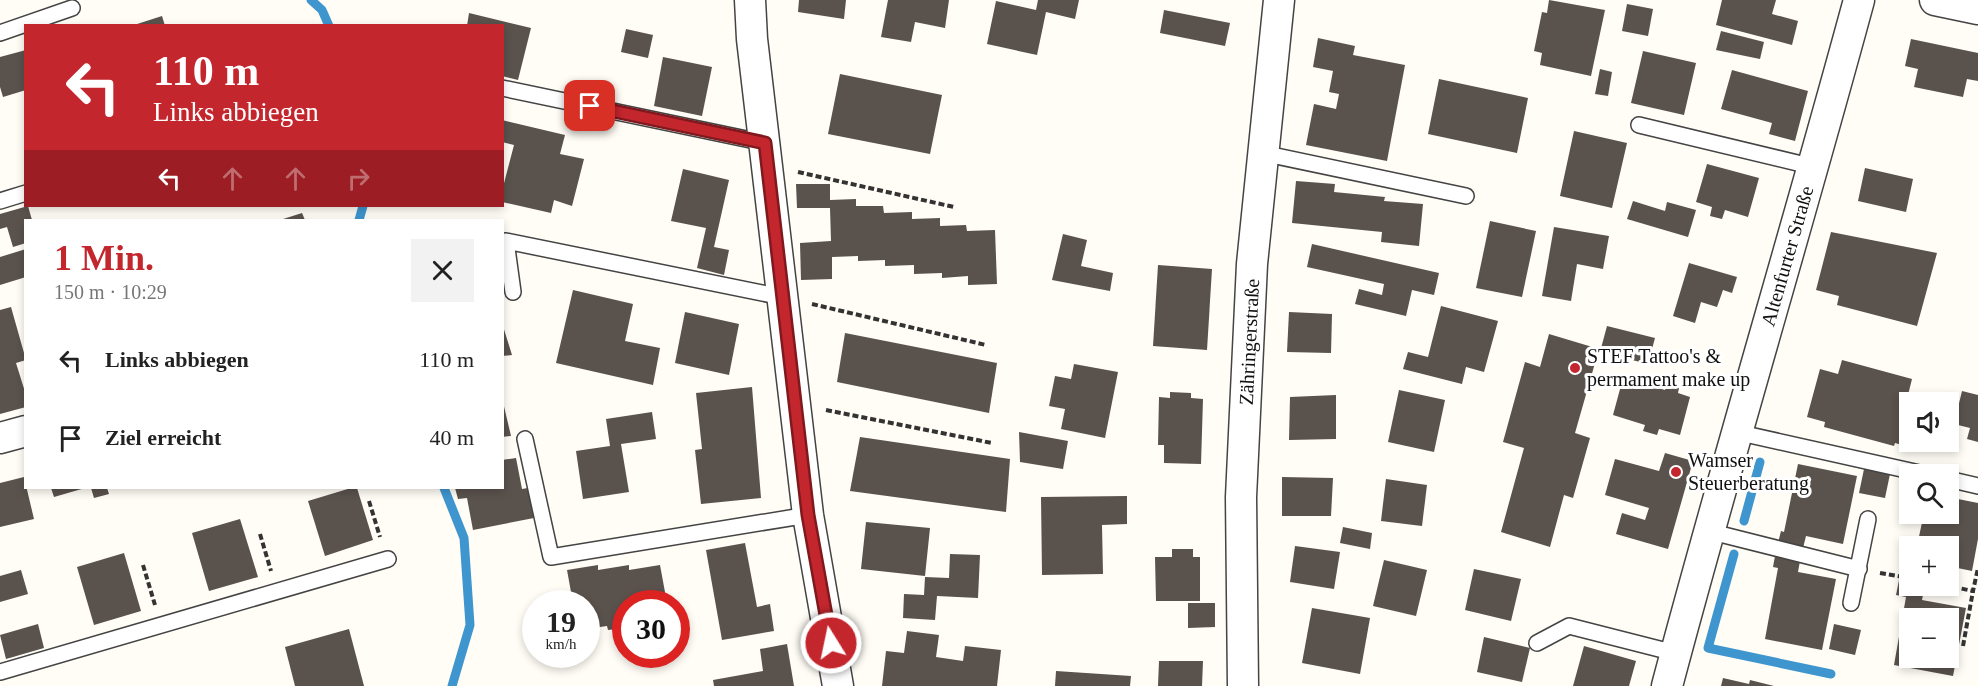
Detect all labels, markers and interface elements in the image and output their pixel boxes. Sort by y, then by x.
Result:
icon: left [54,48,132,126]
text: 110 m [153,48,259,94]
pin [564,80,615,131]
icon: arrive [573,89,606,122]
text: Links abbiegen [153,97,319,127]
icon: left [153,162,186,195]
icon: ahead [216,162,249,195]
icon: ahead [279,162,312,195]
icon: right [342,162,375,195]
street label: Altenfurter Straße [1756,183,1818,329]
text: 1 Min. [54,238,154,278]
button: close [411,239,474,302]
street label: Zähringerstraße [1235,278,1264,406]
text: 150 m · 10:29 [54,281,167,303]
icon: left [54,344,87,377]
place label: STEF Tattoo's & permament make up [1587,345,1750,391]
text: Links abbiegen [105,347,249,372]
text: 110 m [419,347,474,372]
marker: STEF Tattoo's & permament make up [1568,361,1582,375]
map controls [1899,392,1959,668]
button: sound [1899,392,1959,452]
icon: arrive [54,422,87,455]
text: Ziel erreicht [105,425,221,450]
text: 40 m [429,425,474,450]
place label: Wamser Steuerberatung [1688,449,1809,495]
button: search [1899,464,1959,524]
marker: Wamser Steuerberatung [1669,465,1683,479]
button: + [1899,536,1959,596]
speed limit sign: 30 [612,590,690,668]
text: 19 [546,605,576,638]
button: − [1899,608,1959,668]
position arrow [799,611,863,675]
text: km/h [546,636,576,652]

